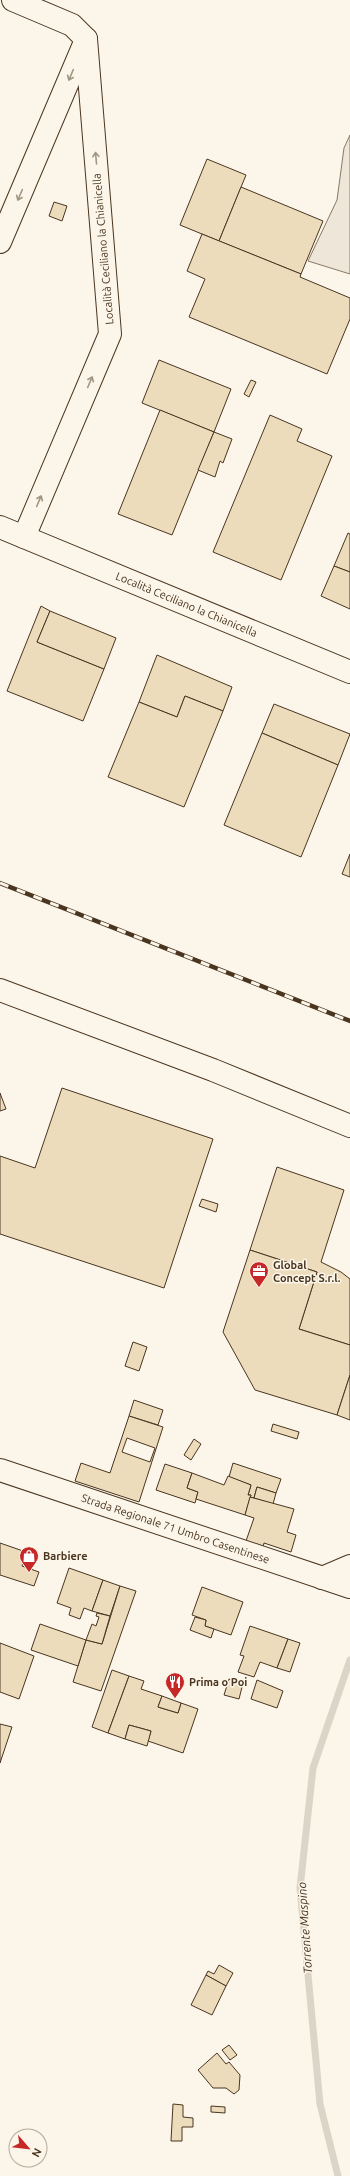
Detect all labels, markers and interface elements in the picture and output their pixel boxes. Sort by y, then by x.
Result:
one-way arrow [67,69,74,81]
one-way arrow [92,152,99,165]
street label: Località Ceciliano la Chianicella [90,173,116,325]
one-way arrow [16,188,23,200]
one-way arrow [87,376,94,388]
one-way arrow [36,496,43,508]
street label: Località Ceciliano la Chianicella [114,570,259,639]
place label: Global Concept S.r.l. [273,1259,341,1284]
office icon: Global Concept S.r.l. [248,1260,270,1288]
street label: Strada Regionale 71 Umbro Casentinese [80,1492,271,1566]
shop icon: Barbiere [18,1545,40,1573]
place label: Barbiere [43,1550,88,1562]
restaurant icon: Prima o Poi [164,1671,186,1699]
place label: Prima o Poi [189,1676,247,1688]
water label: Torrente Maspino [295,1881,314,1974]
north arrow [8,2128,48,2168]
text: N [30,2146,44,2159]

